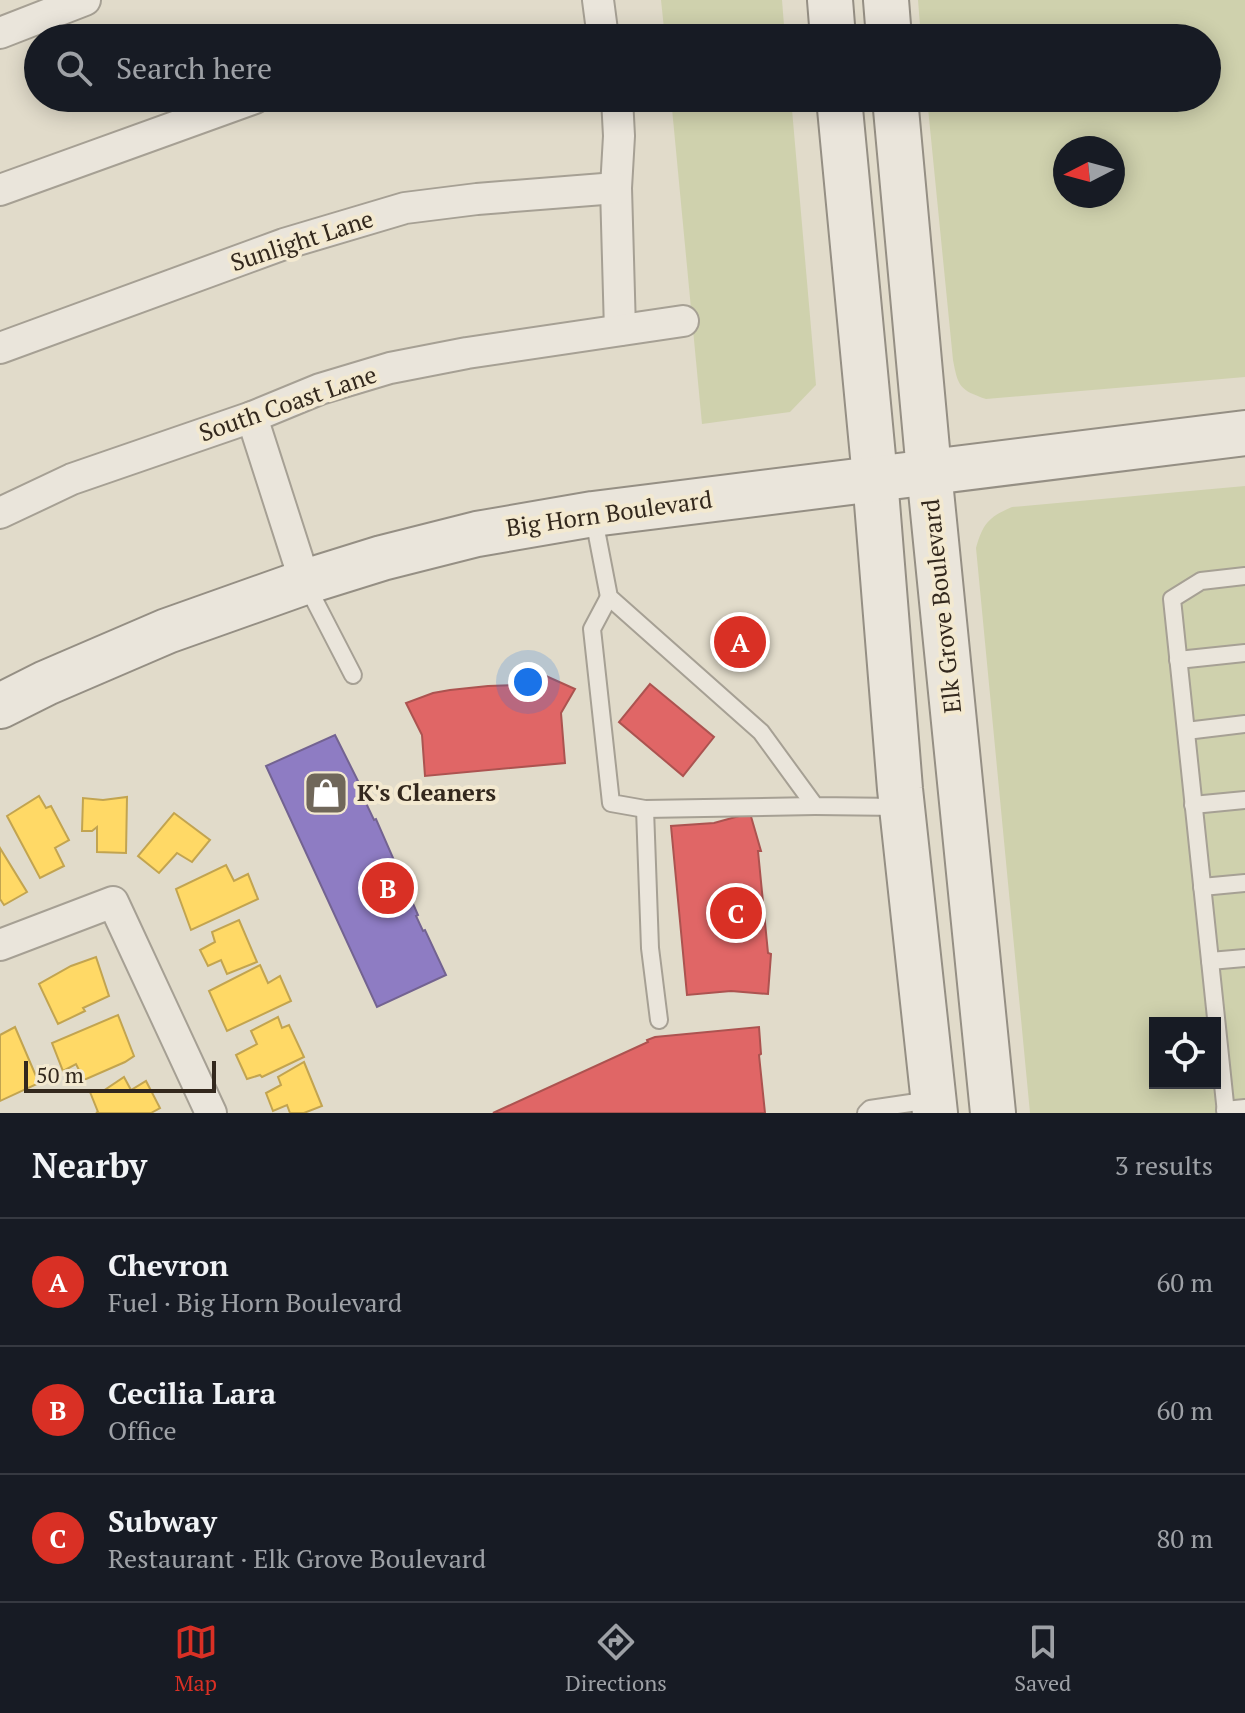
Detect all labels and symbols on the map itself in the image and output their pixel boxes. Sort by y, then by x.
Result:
north arrow [1053,136,1125,208]
street label: Sunlight Lane [226,202,377,278]
street label: South Coast Lane [195,358,381,448]
street label: Big Horn Boulevard [504,483,714,543]
street label: Elk Grove Boulevard [914,497,968,715]
pin: A [714,612,766,672]
your location [508,662,548,702]
shop icon: K's Cleaners [302,769,350,817]
place label: K's Cleaners [357,776,496,808]
pin: B [362,858,414,918]
pin: C [710,883,762,943]
scale bar [24,1057,216,1093]

